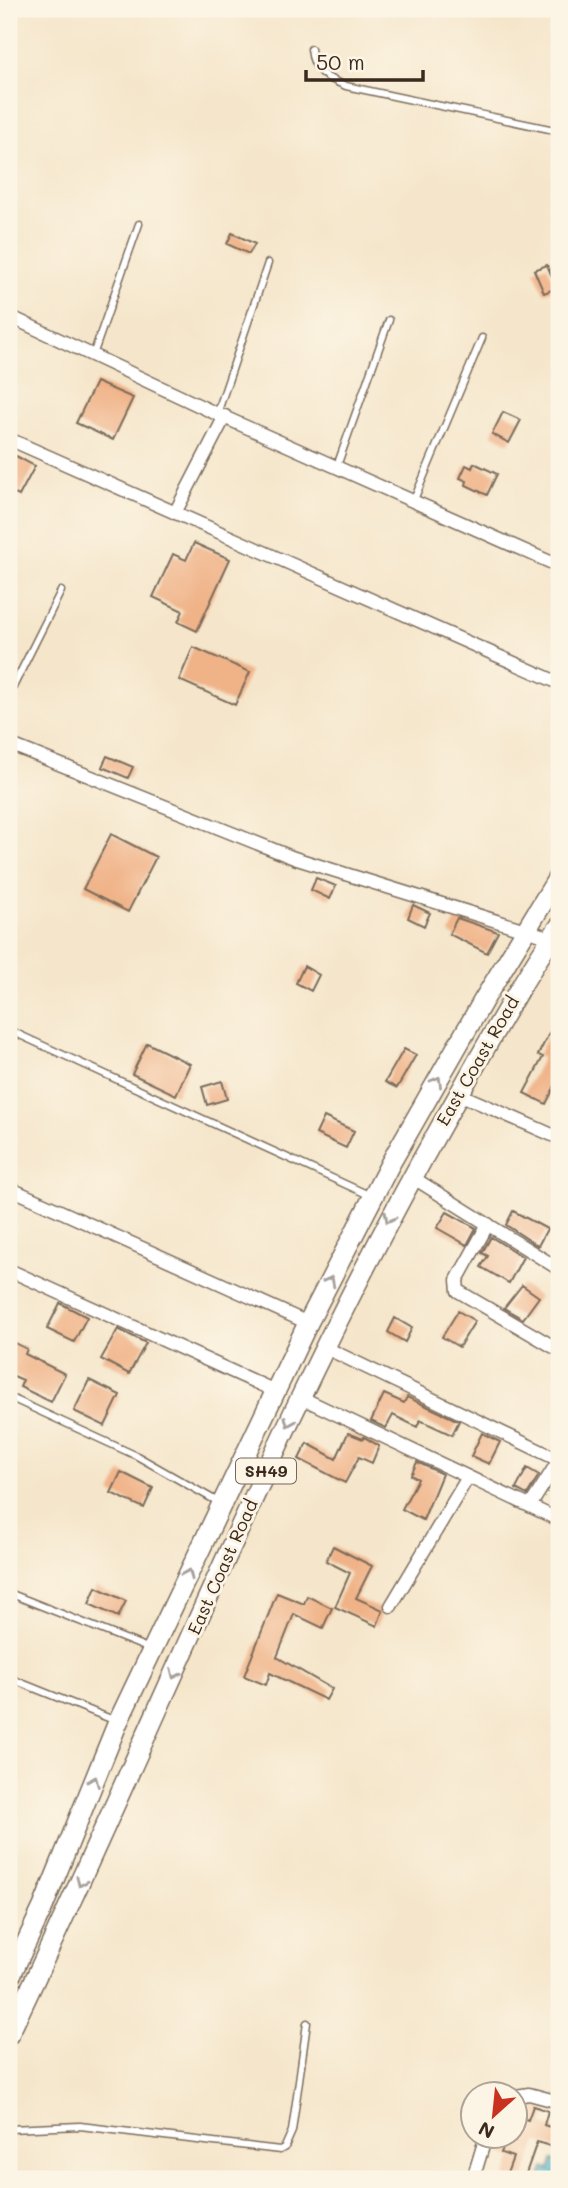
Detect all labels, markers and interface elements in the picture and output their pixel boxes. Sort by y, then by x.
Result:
scale bar [306,38,423,82]
text: 50 m [316,48,365,75]
street label: East Coast Road [430,991,524,1130]
one-way arrow [429,1075,442,1088]
one-way arrow [384,1211,398,1223]
one-way arrow [321,1276,335,1288]
one-way arrow [283,1415,297,1427]
road number: SH49 [236,1458,296,1484]
street label: East Coast Road [181,1495,263,1638]
one-way arrow [180,1569,194,1581]
one-way arrow [169,1667,183,1679]
one-way arrow [86,1776,100,1788]
one-way arrow [75,1874,89,1887]
north arrow [460,2080,530,2150]
text: N [474,2116,498,2145]

